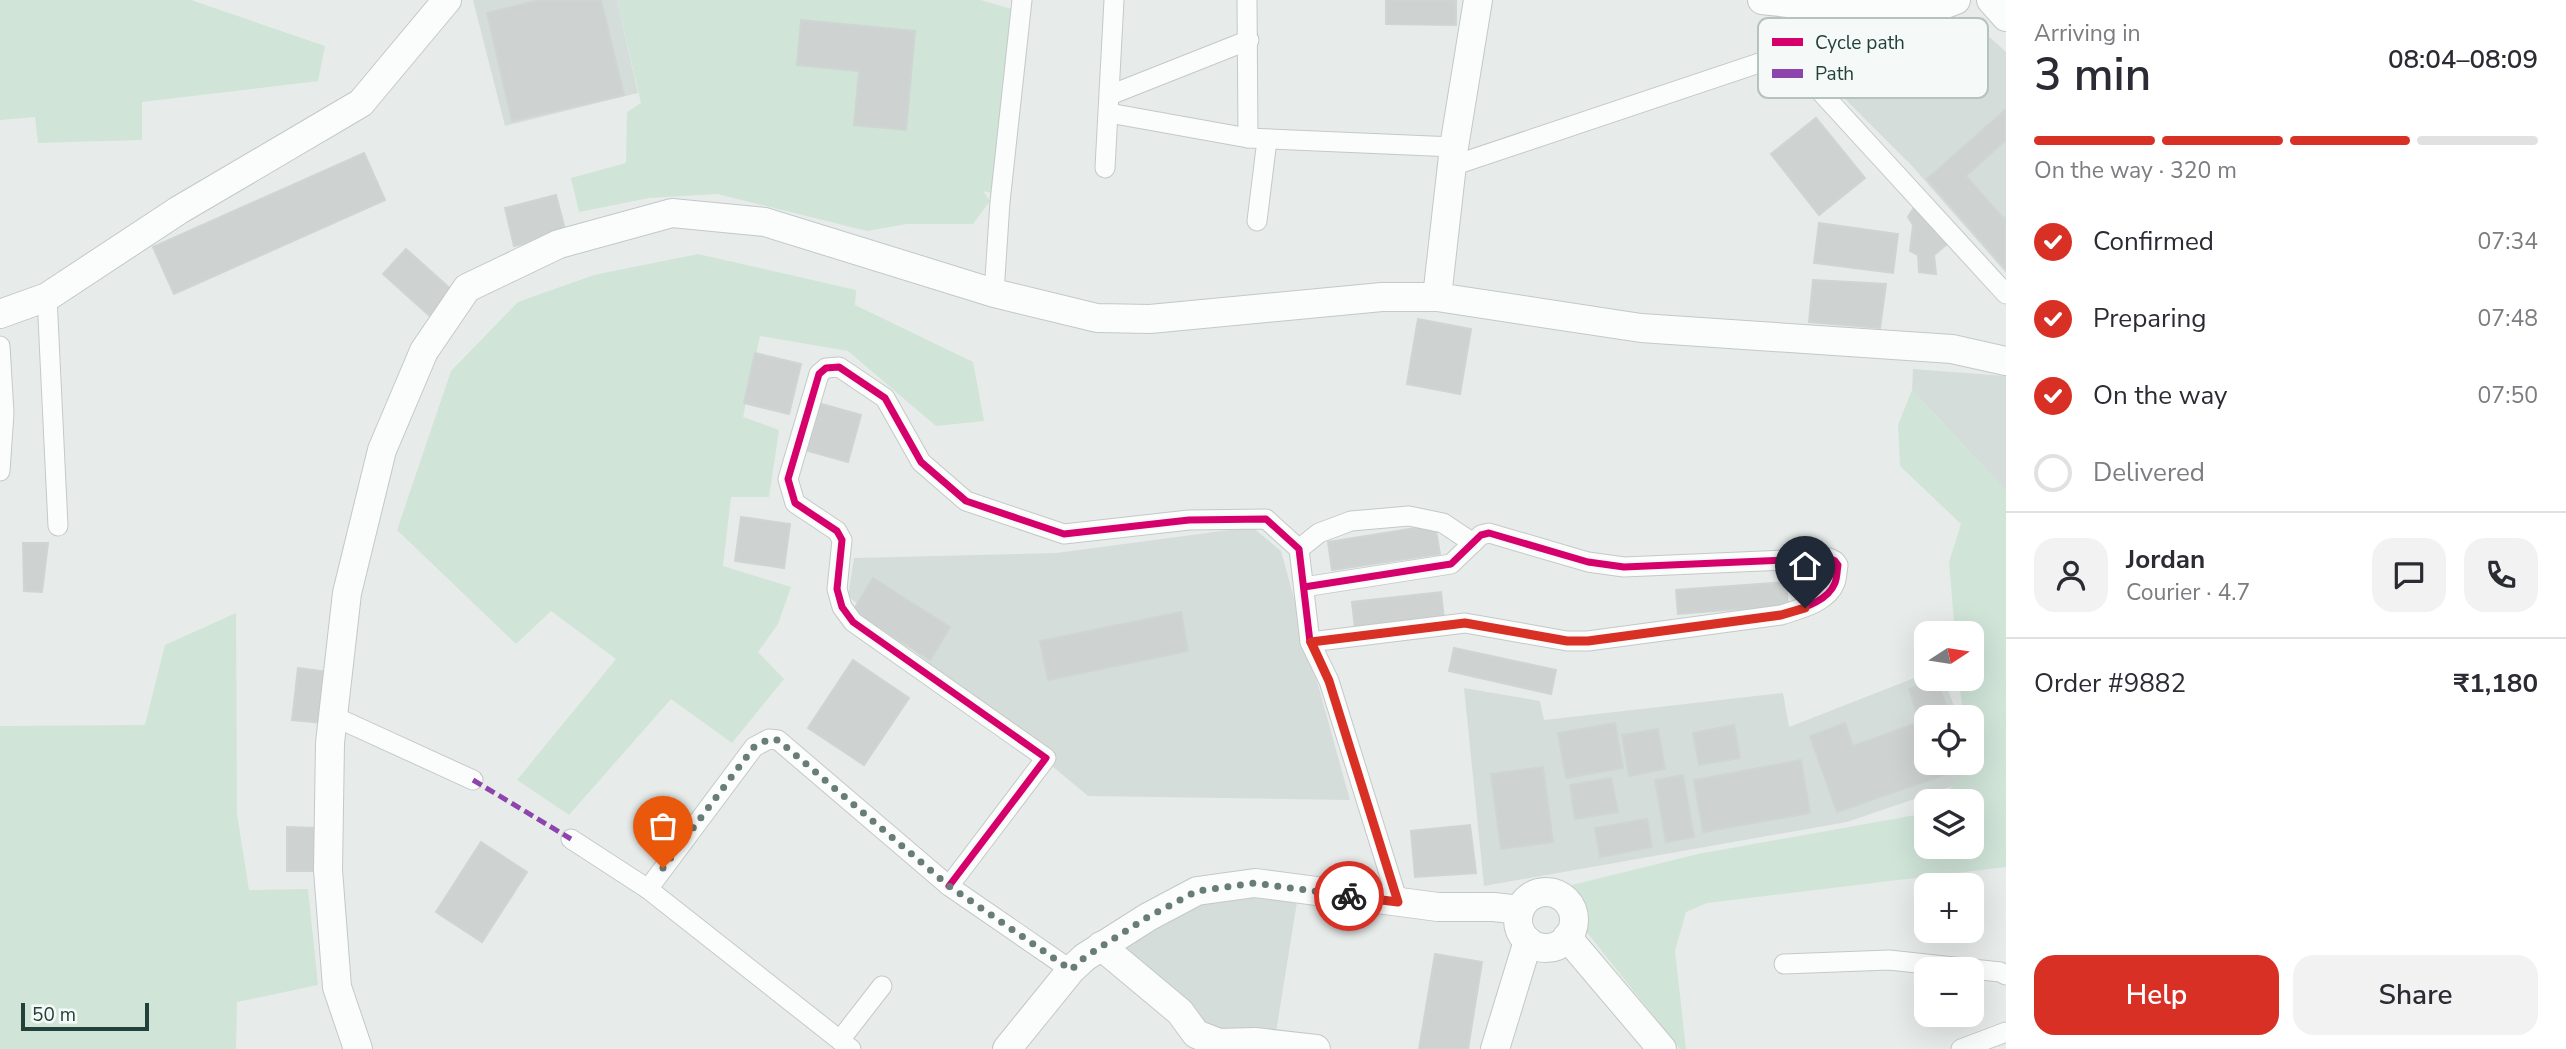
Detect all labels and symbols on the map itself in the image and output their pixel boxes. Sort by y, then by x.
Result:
legend [1758,18,1988,98]
text: Cycle path [1815,30,1905,56]
text: Path [1815,61,1854,87]
pin [1775,536,1835,608]
north arrow [1914,621,1984,691]
pin [633,796,693,868]
courier [1314,861,1384,931]
scale bar [21,1000,149,1032]

